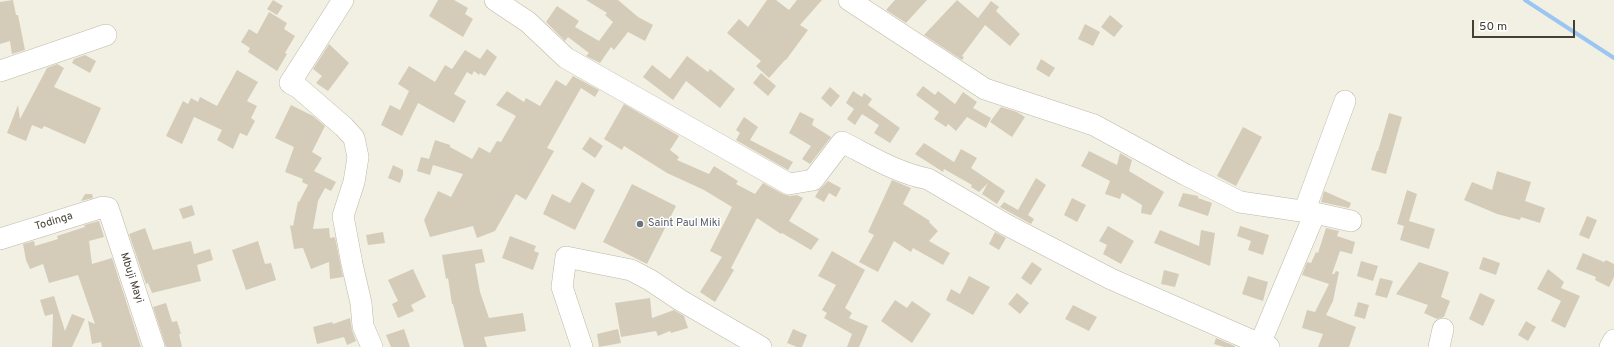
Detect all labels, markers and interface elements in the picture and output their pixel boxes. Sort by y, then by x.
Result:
scale bar [1474,12,1577,38]
text: 50 m [1479,19,1507,35]
street label: Todinga [33,210,75,234]
place label: Saint Paul Miki [648,217,720,231]
marker: Saint Paul Miki [635,219,645,229]
street label: Mbuji Mayi [117,251,145,305]

